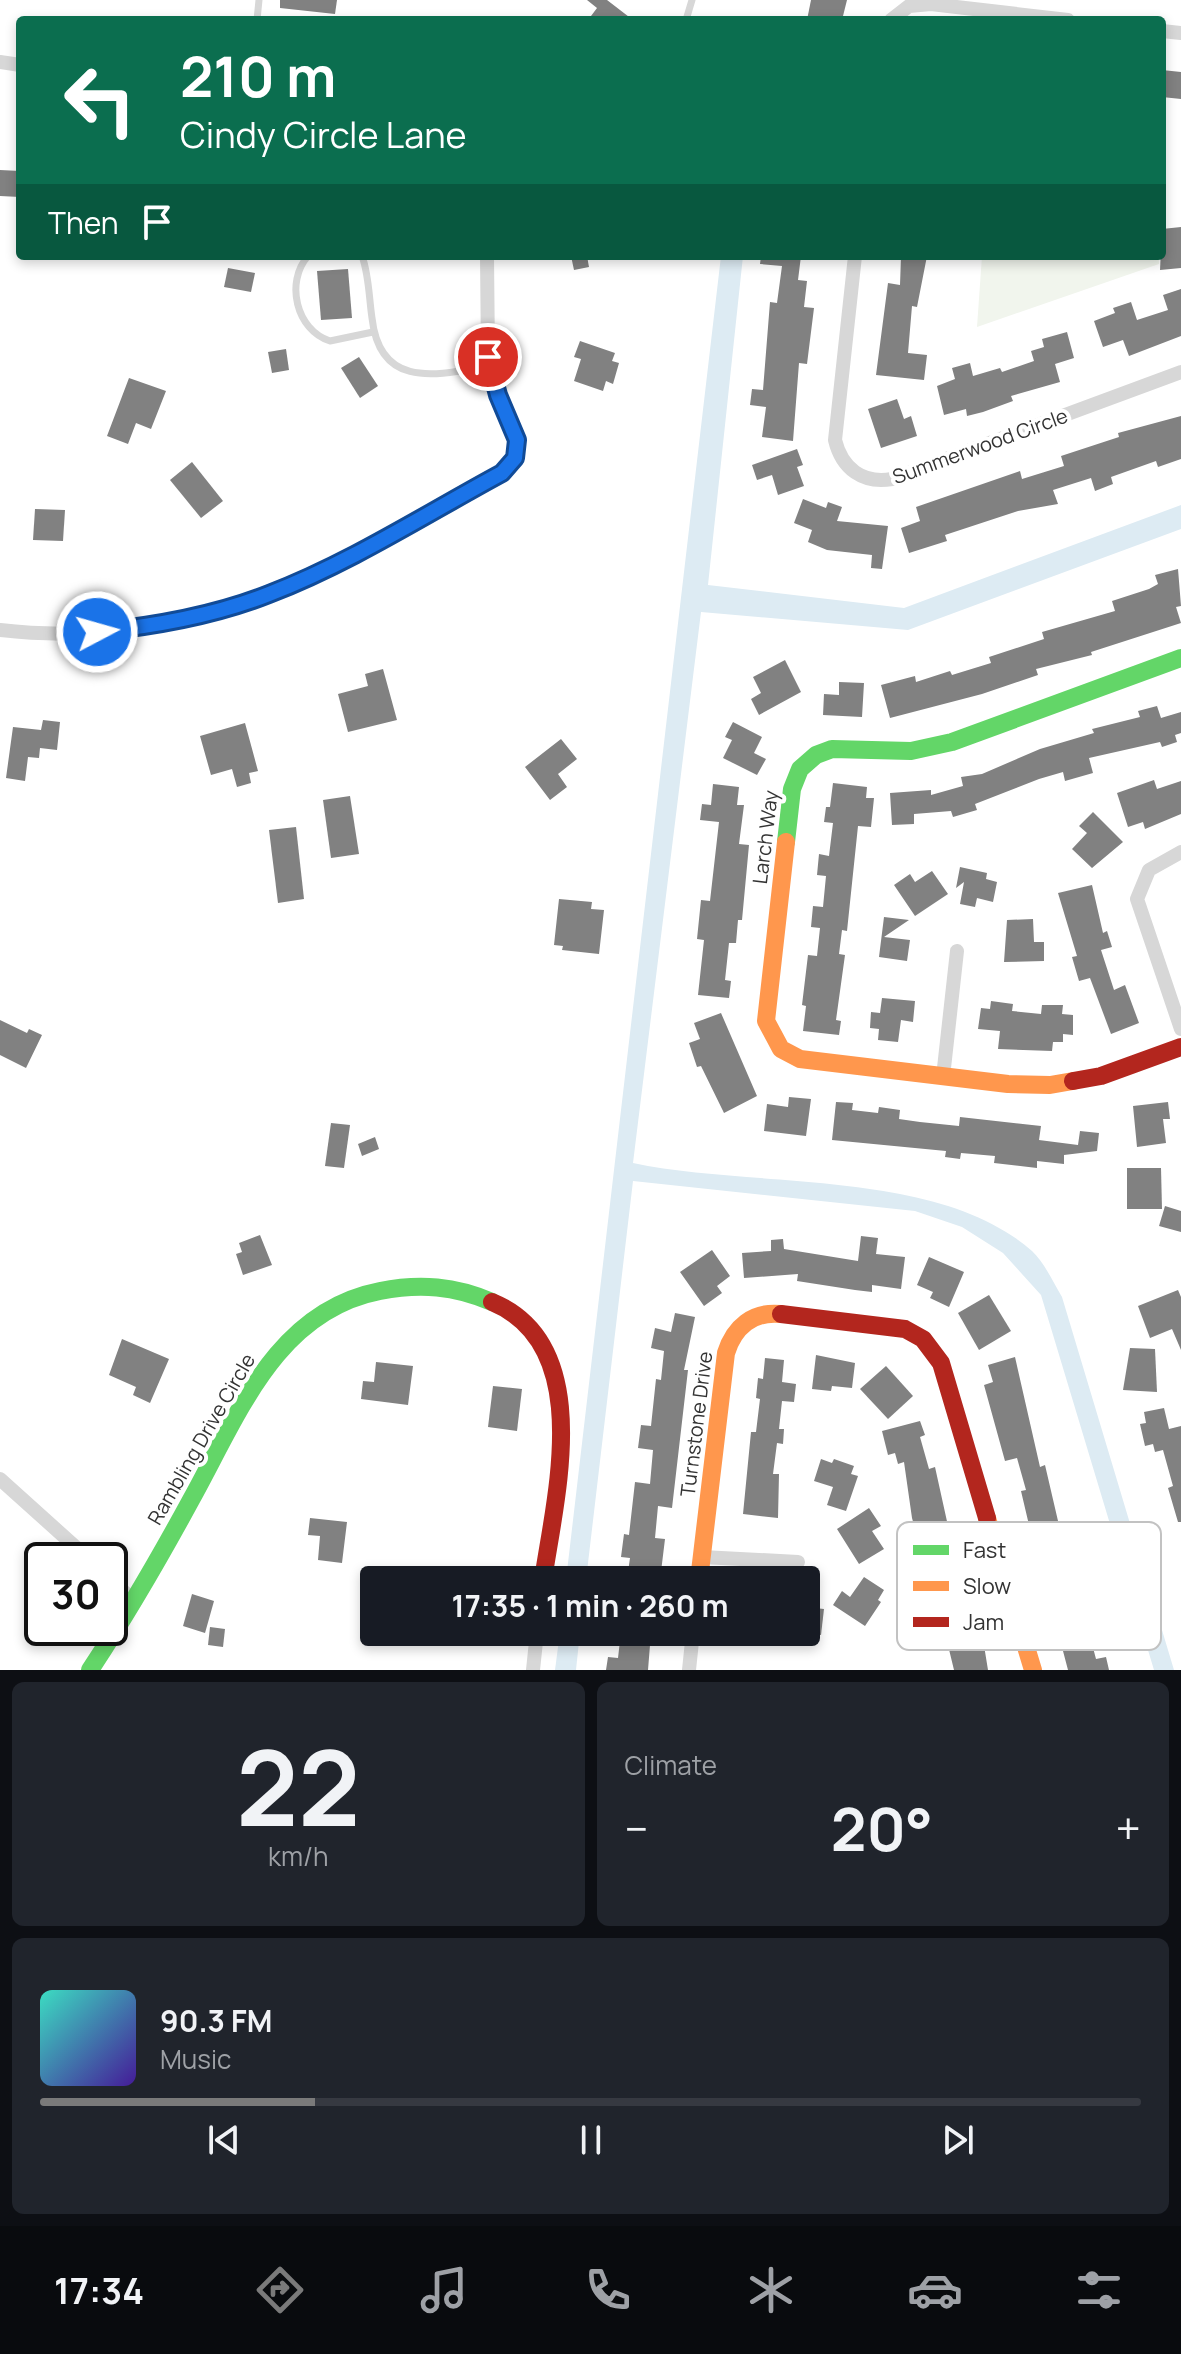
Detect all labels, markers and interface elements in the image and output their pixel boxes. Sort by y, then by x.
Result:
text: 210 m [180,37,336,114]
icon: left [48,48,152,152]
text: Cindy Circle Lane [180,110,466,159]
icon: arrive [135,200,179,244]
text: Then [48,202,119,243]
pin [454,323,522,391]
icon: arrive [466,335,510,379]
street label: Summerwood Circle [889,402,1071,490]
position arrow [55,590,139,674]
street label: Larch Way [746,788,784,885]
street label: Rambling Drive Circle [141,1348,261,1530]
street label: Turnstone Drive [674,1350,718,1498]
legend [897,1522,1161,1650]
text: Fast [963,1535,1006,1565]
speed limit sign: 30 [24,1542,128,1646]
text: Slow [963,1571,1011,1601]
text: 17:35 · 1 min · 260 m [452,1585,728,1626]
text: Jam [963,1607,1004,1637]
text: 22 [236,1715,360,1857]
text: Climate [625,1747,717,1783]
text: 20° [831,1787,933,1869]
text: − [625,1798,648,1858]
text: + [1116,1798,1141,1858]
text: km/h [268,1838,328,1874]
text: 90.3 FM [160,2000,272,2041]
text: Music [160,2041,231,2077]
icon: previous [202,2118,246,2162]
icon: pause [569,2118,613,2162]
icon: next [936,2118,980,2162]
icon: directions [252,2262,308,2318]
icon: music [416,2262,472,2318]
icon: phone [580,2262,636,2318]
icon: climate [743,2262,799,2318]
icon: car [907,2262,963,2318]
icon: filters [1071,2262,1127,2318]
text: 17:34 [54,2266,144,2315]

